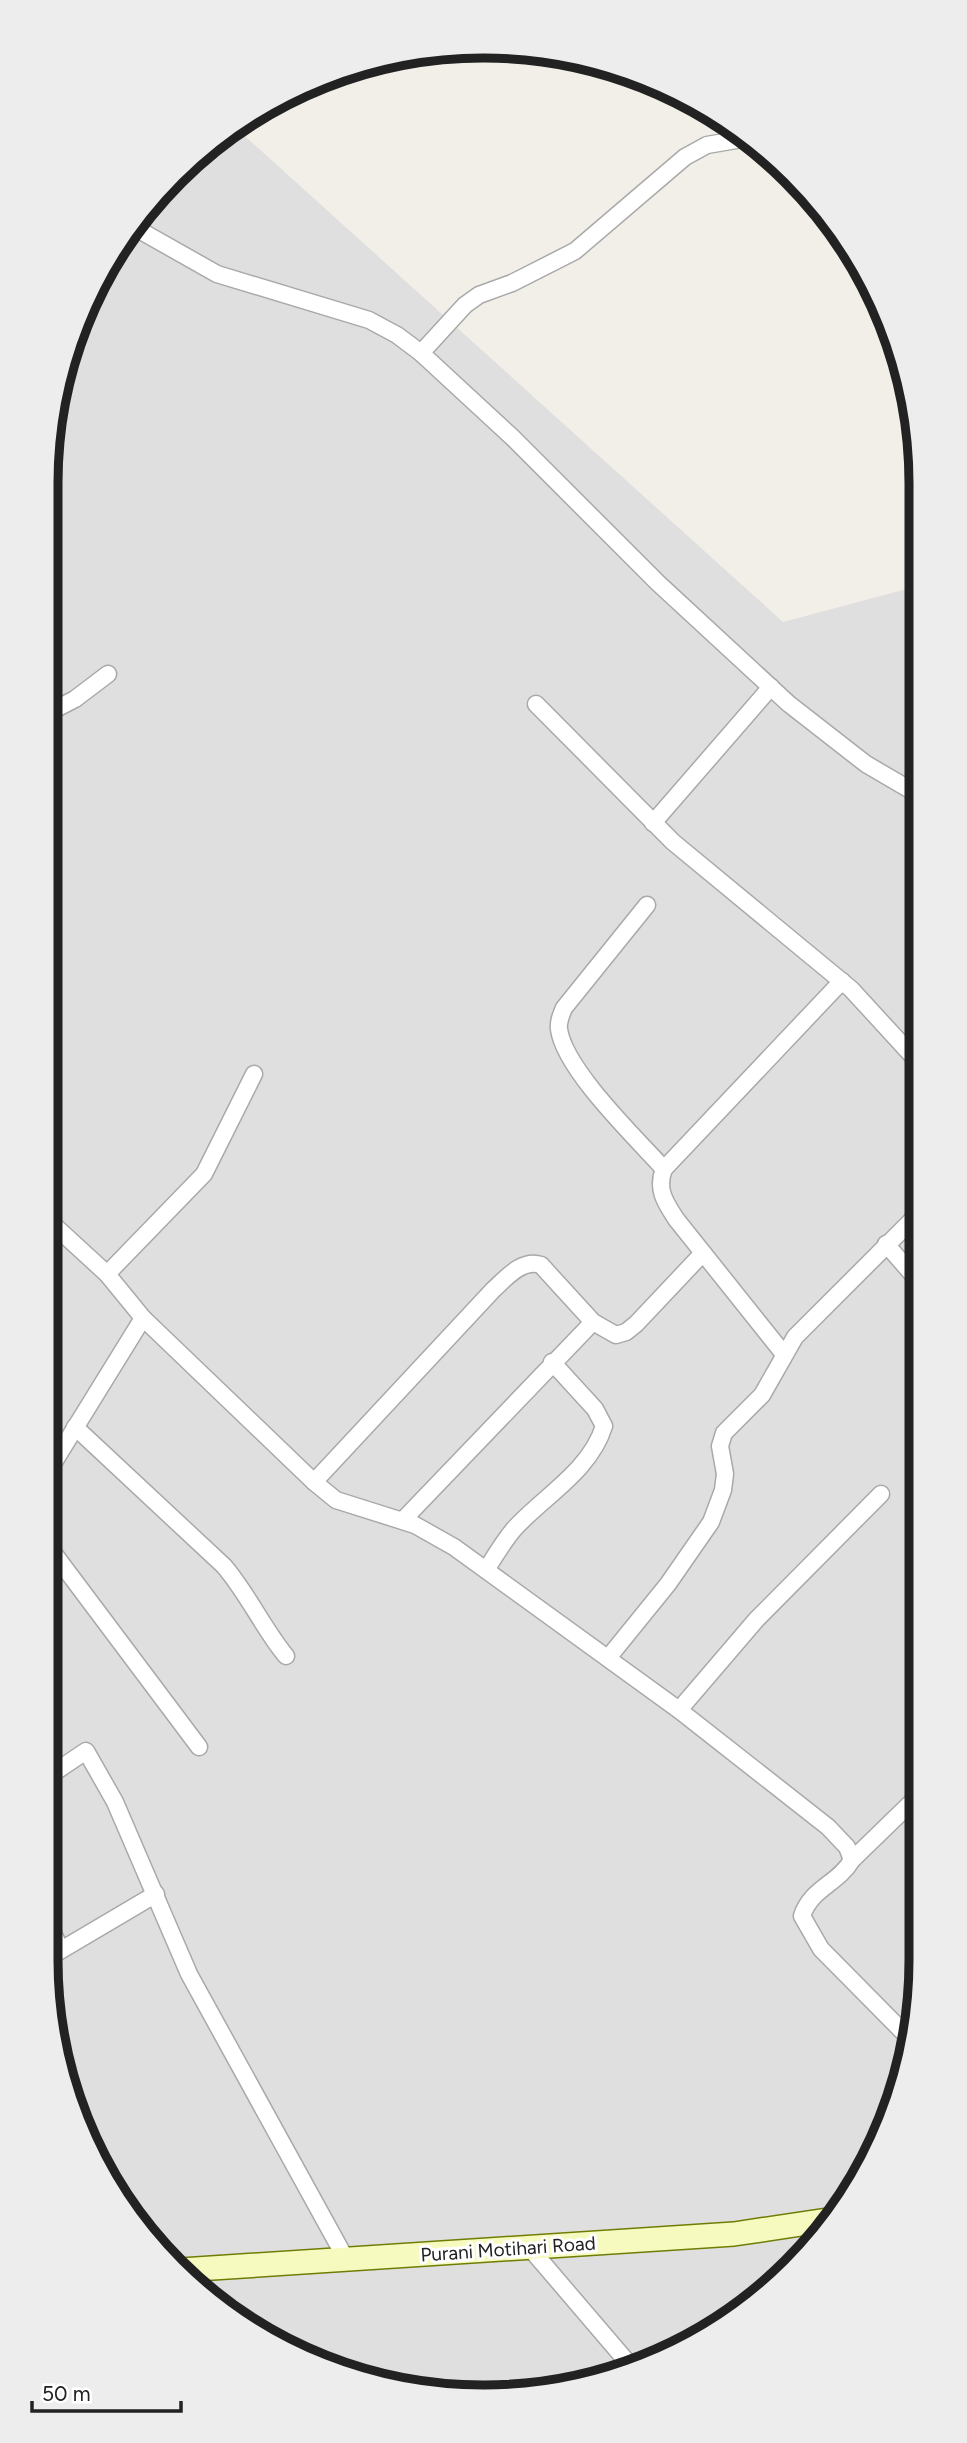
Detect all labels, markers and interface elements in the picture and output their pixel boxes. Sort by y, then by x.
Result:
street label: Purani Motihari Road [420,2231,596,2267]
scale bar [32,2370,180,2414]
text: 50 m [42,2381,91,2406]

